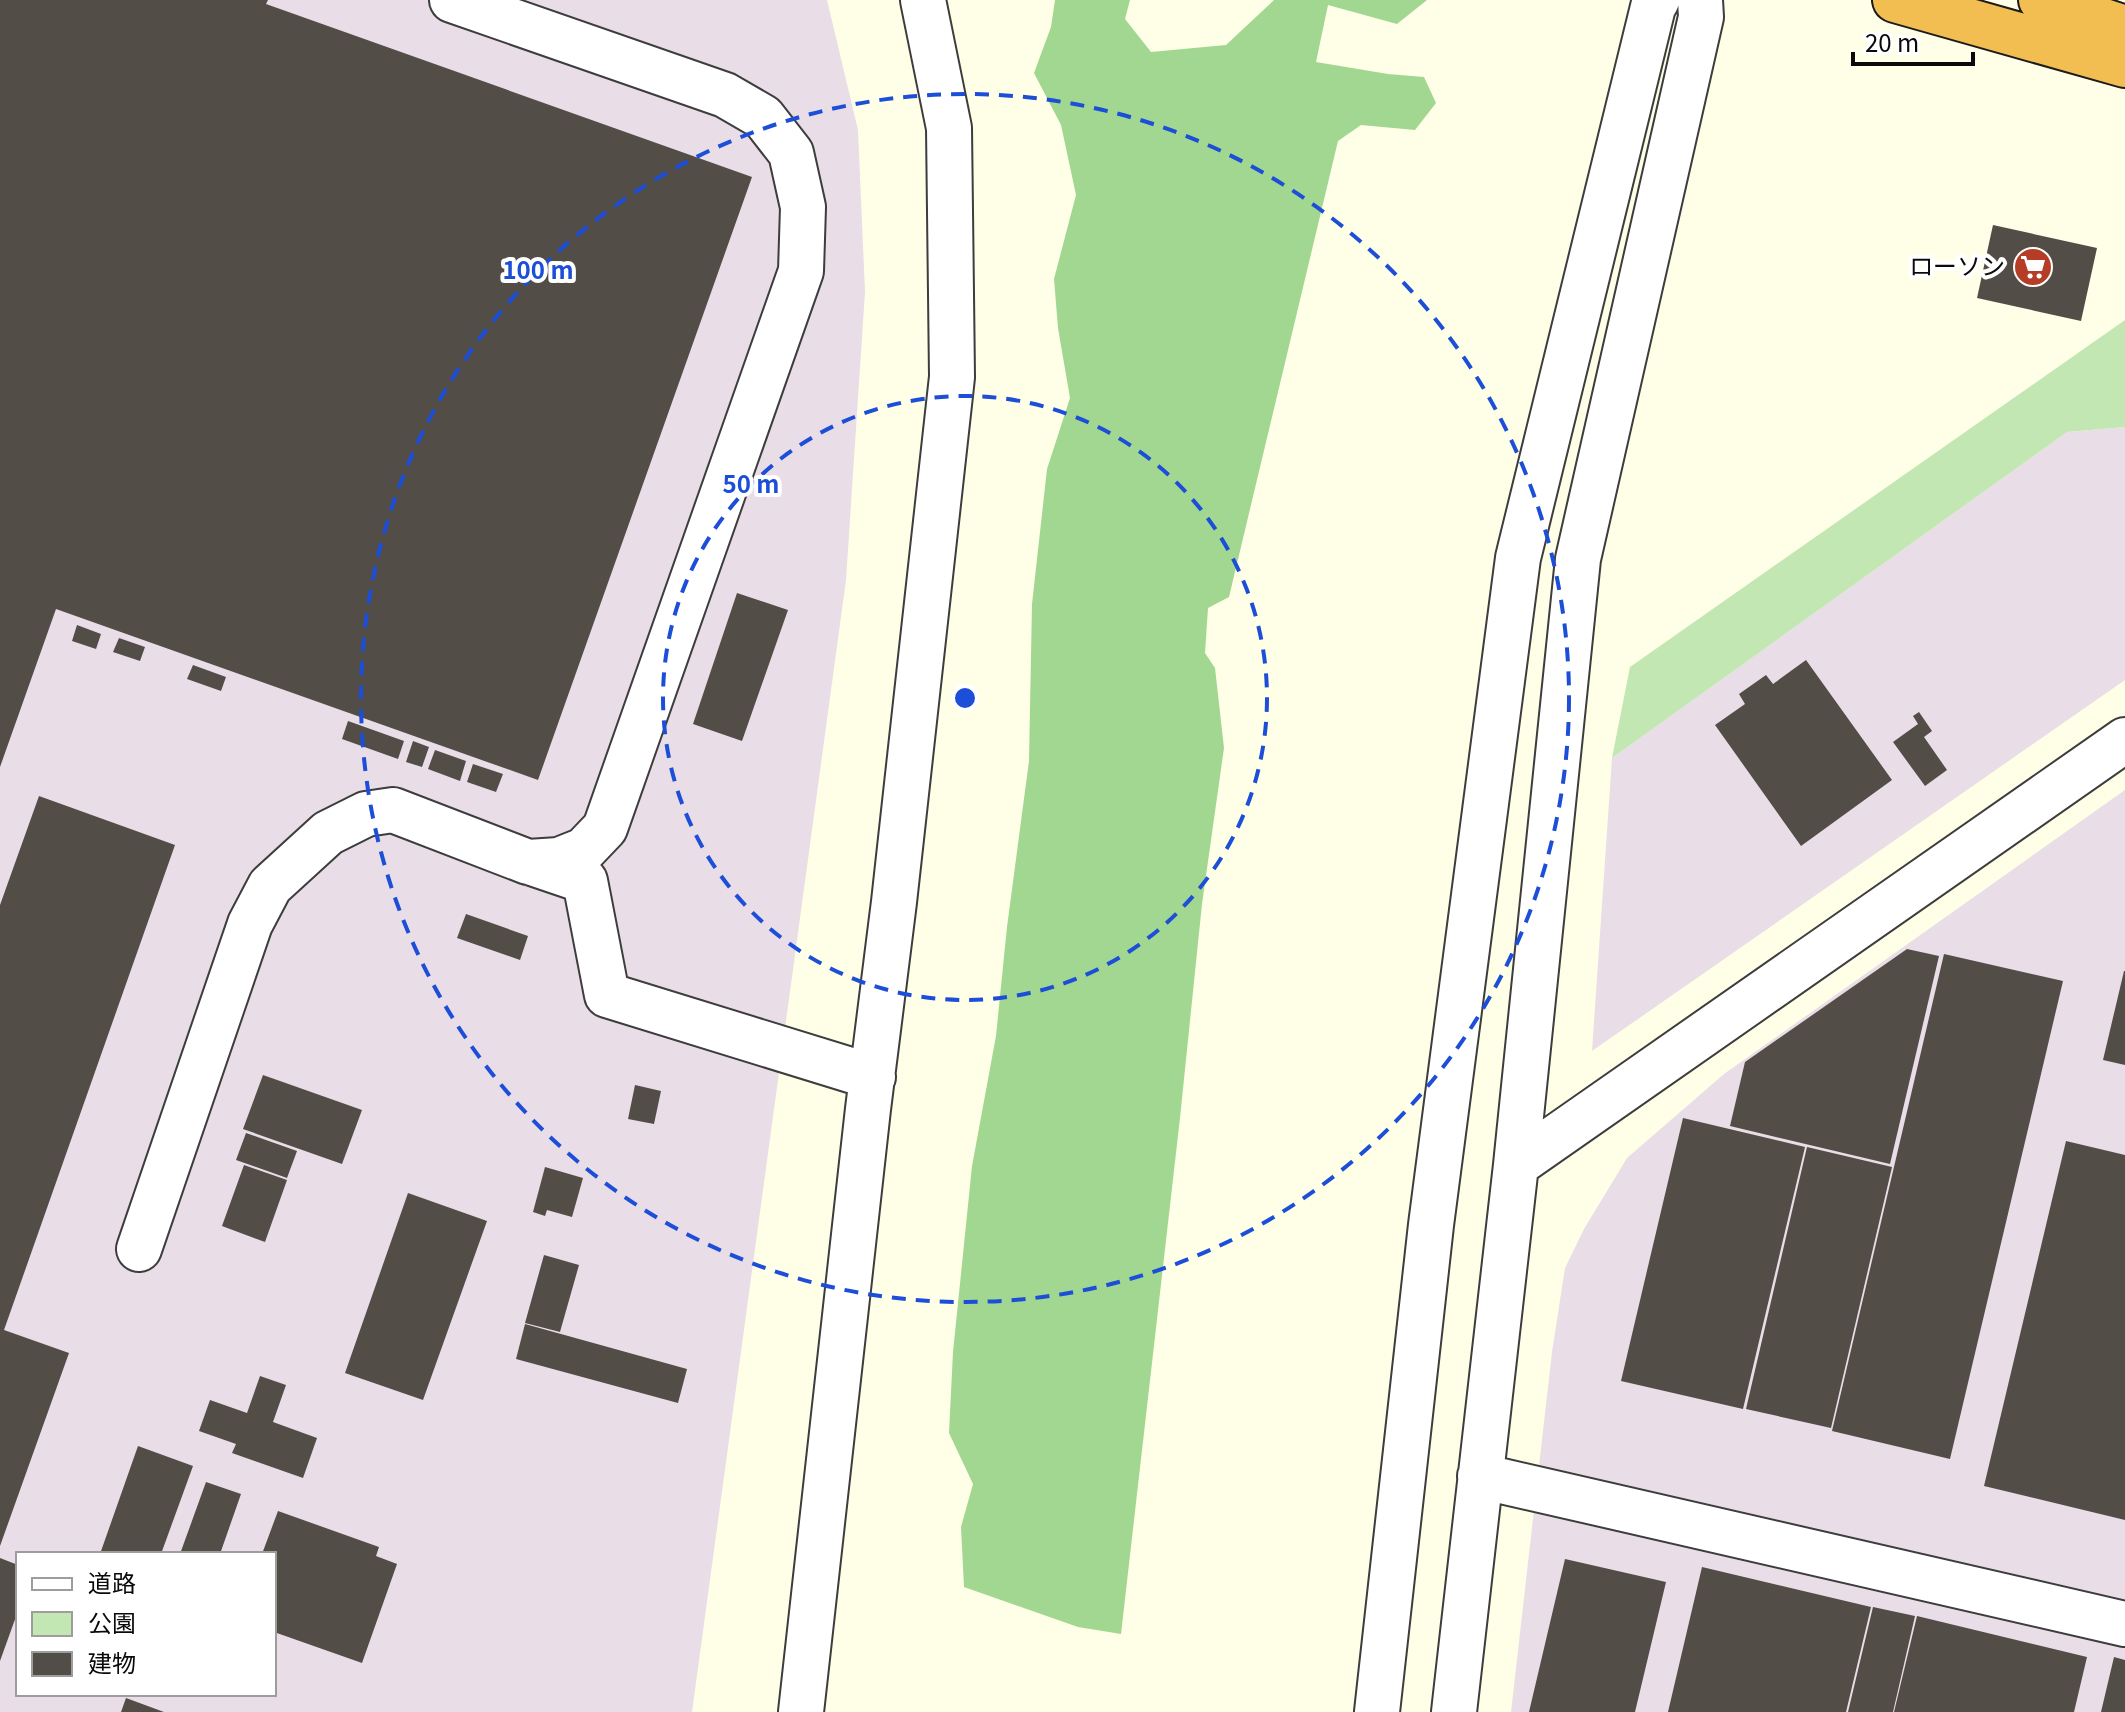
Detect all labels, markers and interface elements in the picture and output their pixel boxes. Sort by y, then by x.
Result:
scale bar [1853,16,1973,66]
text: 20 m [1865,24,1919,59]
supermarket icon: ローソン [2012,246,2054,288]
place label: ローソン [1909,247,2005,282]
text: 100 m [502,251,574,286]
text: 50 m [723,465,779,500]
centre of rings [951,684,979,712]
legend [16,1552,276,1696]
text: 道路 [88,1564,136,1599]
text: 公園 [88,1604,136,1639]
text: 建物 [88,1644,136,1679]

